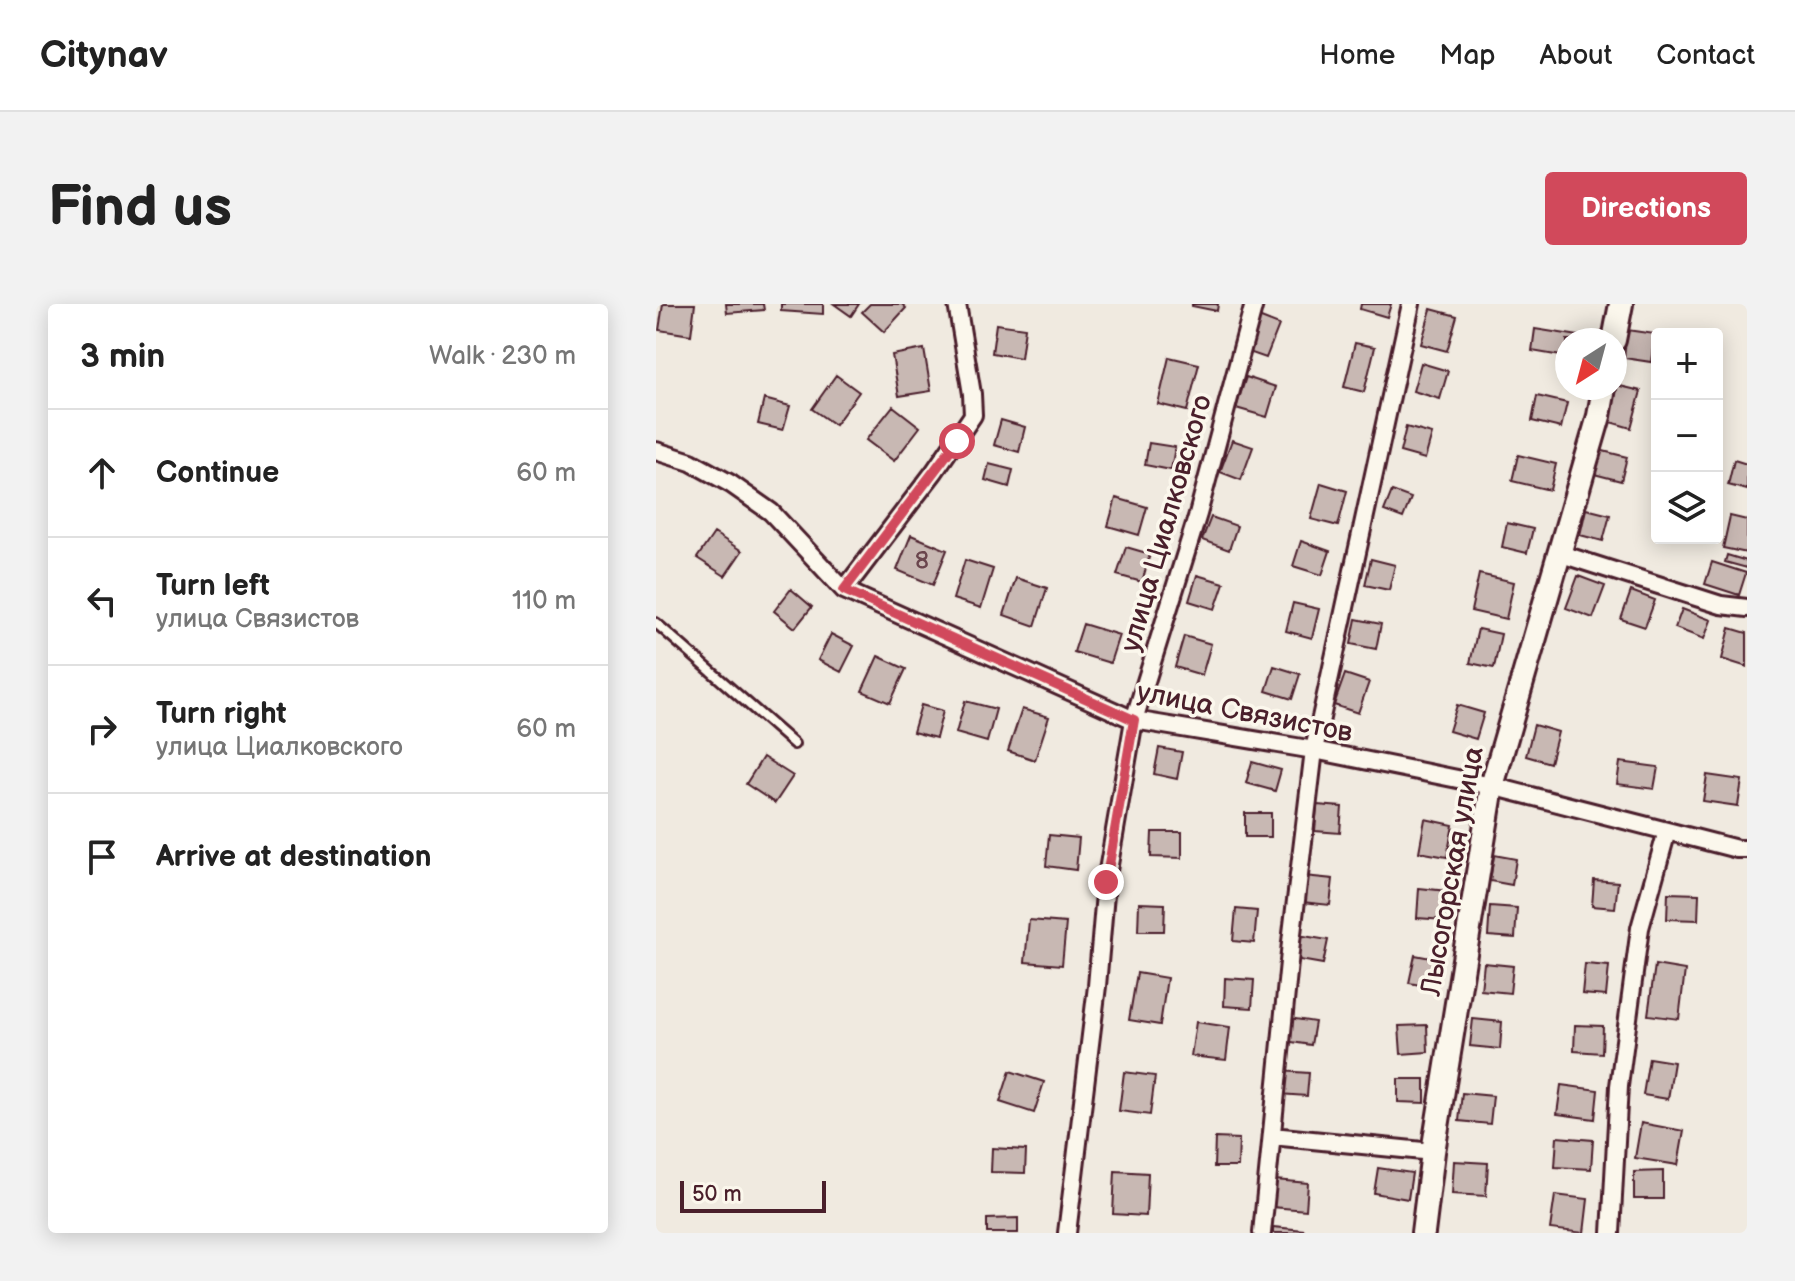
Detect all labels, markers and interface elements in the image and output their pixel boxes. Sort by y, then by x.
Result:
text: Citynav [40,33,167,78]
text: Home [1319,39,1395,72]
text: Map [1439,39,1496,72]
text: About [1540,39,1612,72]
text: Contact [1656,39,1755,72]
button: Directions [1545,172,1747,245]
text: Find us [48,175,232,242]
north arrow [1555,328,1627,400]
map controls [1651,328,1723,544]
button: + [1651,328,1723,400]
text: 3 min [80,336,165,377]
text: Walk · 230 m [429,341,576,372]
street label: улица Циалковского [1114,391,1219,656]
button: − [1651,400,1723,472]
route start [939,423,975,459]
icon: ahead [80,451,124,495]
text: Continue [156,455,279,491]
text: 60 m [516,458,576,489]
button: layers [1651,472,1723,544]
house number: 8 [915,546,929,575]
text: Turn left [156,568,270,604]
icon: left [80,579,124,623]
text: 110 m [512,586,576,617]
text: улица Связистов [156,604,359,635]
street label: улица Связистов [1134,675,1356,750]
text: Turn right [156,696,287,732]
icon: right [80,707,124,751]
text: 60 m [516,714,576,745]
text: улица Циалковского [156,732,403,763]
street label: Лысогорская улица [1414,744,1491,999]
icon: arrive [80,835,124,879]
text: Arrive at destination [156,839,432,875]
route end [1088,864,1124,900]
scale bar [680,1177,826,1213]
text: 50 m [692,1181,742,1208]

